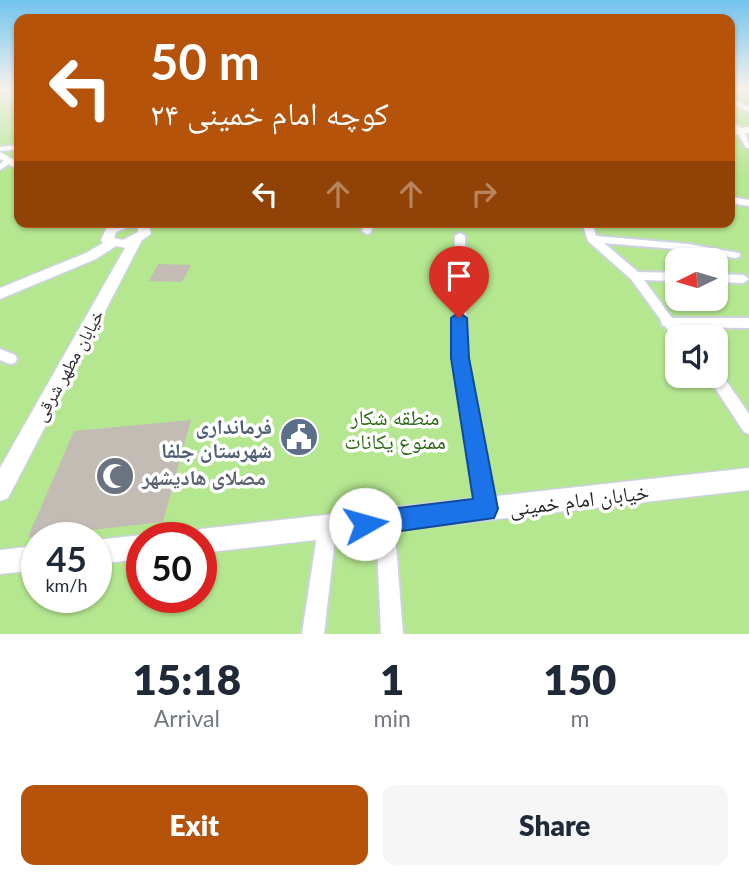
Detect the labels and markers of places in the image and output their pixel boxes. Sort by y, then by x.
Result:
pin [429,246,489,318]
place label: فرمانداری شهرستان جلفا [161,413,272,463]
public building icon: فرمانداری شهرستان جلفا [278,416,320,458]
mosque icon: مصلای هادیشهر [94,455,136,497]
place label: مصلای هادیشهر [141,464,266,490]

